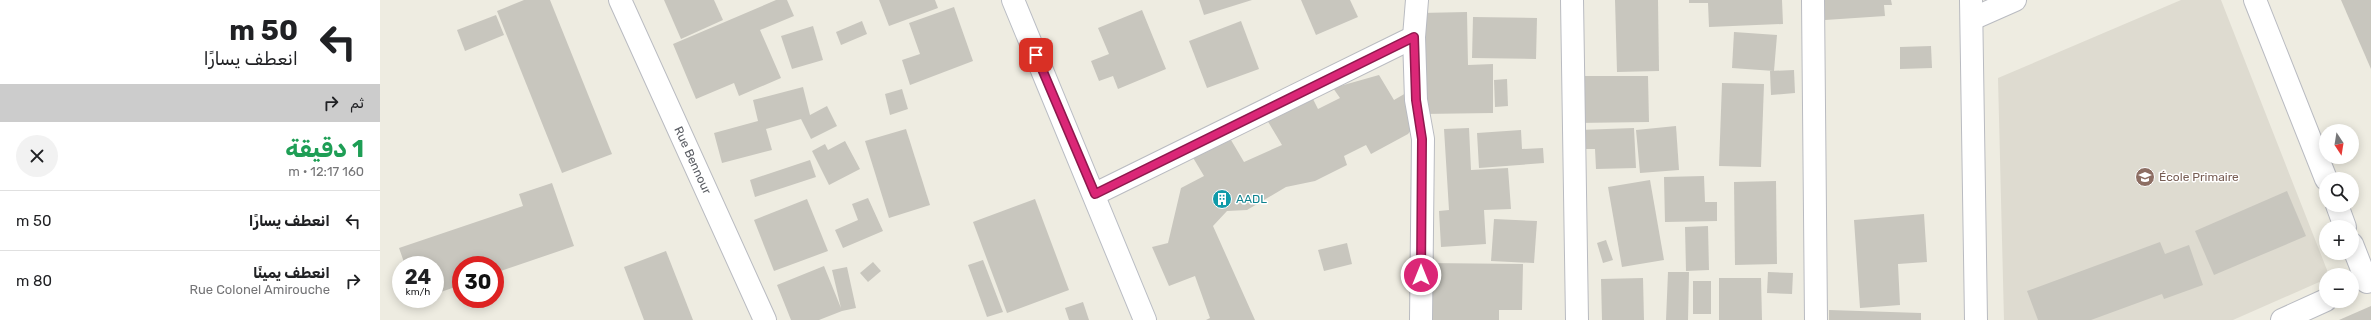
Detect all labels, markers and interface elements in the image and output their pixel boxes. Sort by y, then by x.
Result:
text: 50 m [229,14,298,47]
icon: left [312,16,364,68]
pin [1019,38,1053,72]
icon: arrive [1025,44,1047,66]
text: انعطف يسارًا [204,48,298,70]
icon: right [320,92,342,114]
text: ثم [350,94,364,112]
street label: Rue Bennour [671,124,714,197]
north arrow [2319,124,2359,164]
map controls [2319,124,2359,308]
button: close [16,135,58,177]
text: 1 دقيقة [285,135,364,163]
text: 160 m · 12:17 [288,164,364,179]
school or university icon: École Primaire [2134,166,2156,188]
place label: École Primaire [2159,170,2239,184]
button: search [2319,172,2359,212]
building icon: AADL [1211,188,1233,210]
place label: AADL [1236,192,1267,206]
icon: left [342,210,364,232]
text: 50 m [16,212,51,230]
text: انعطف يسارًا [249,212,330,230]
button: + [2319,220,2359,260]
position arrow [1400,254,1442,296]
speed limit sign: 30 [452,256,504,308]
text: انعطف يمينًا [253,264,330,282]
text: 24 [405,265,431,289]
button: − [2319,268,2359,308]
icon: right [342,270,364,292]
text: 80 m [16,272,52,290]
text: Rue Colonel Amirouche [189,282,330,297]
text: km/h [406,286,430,298]

